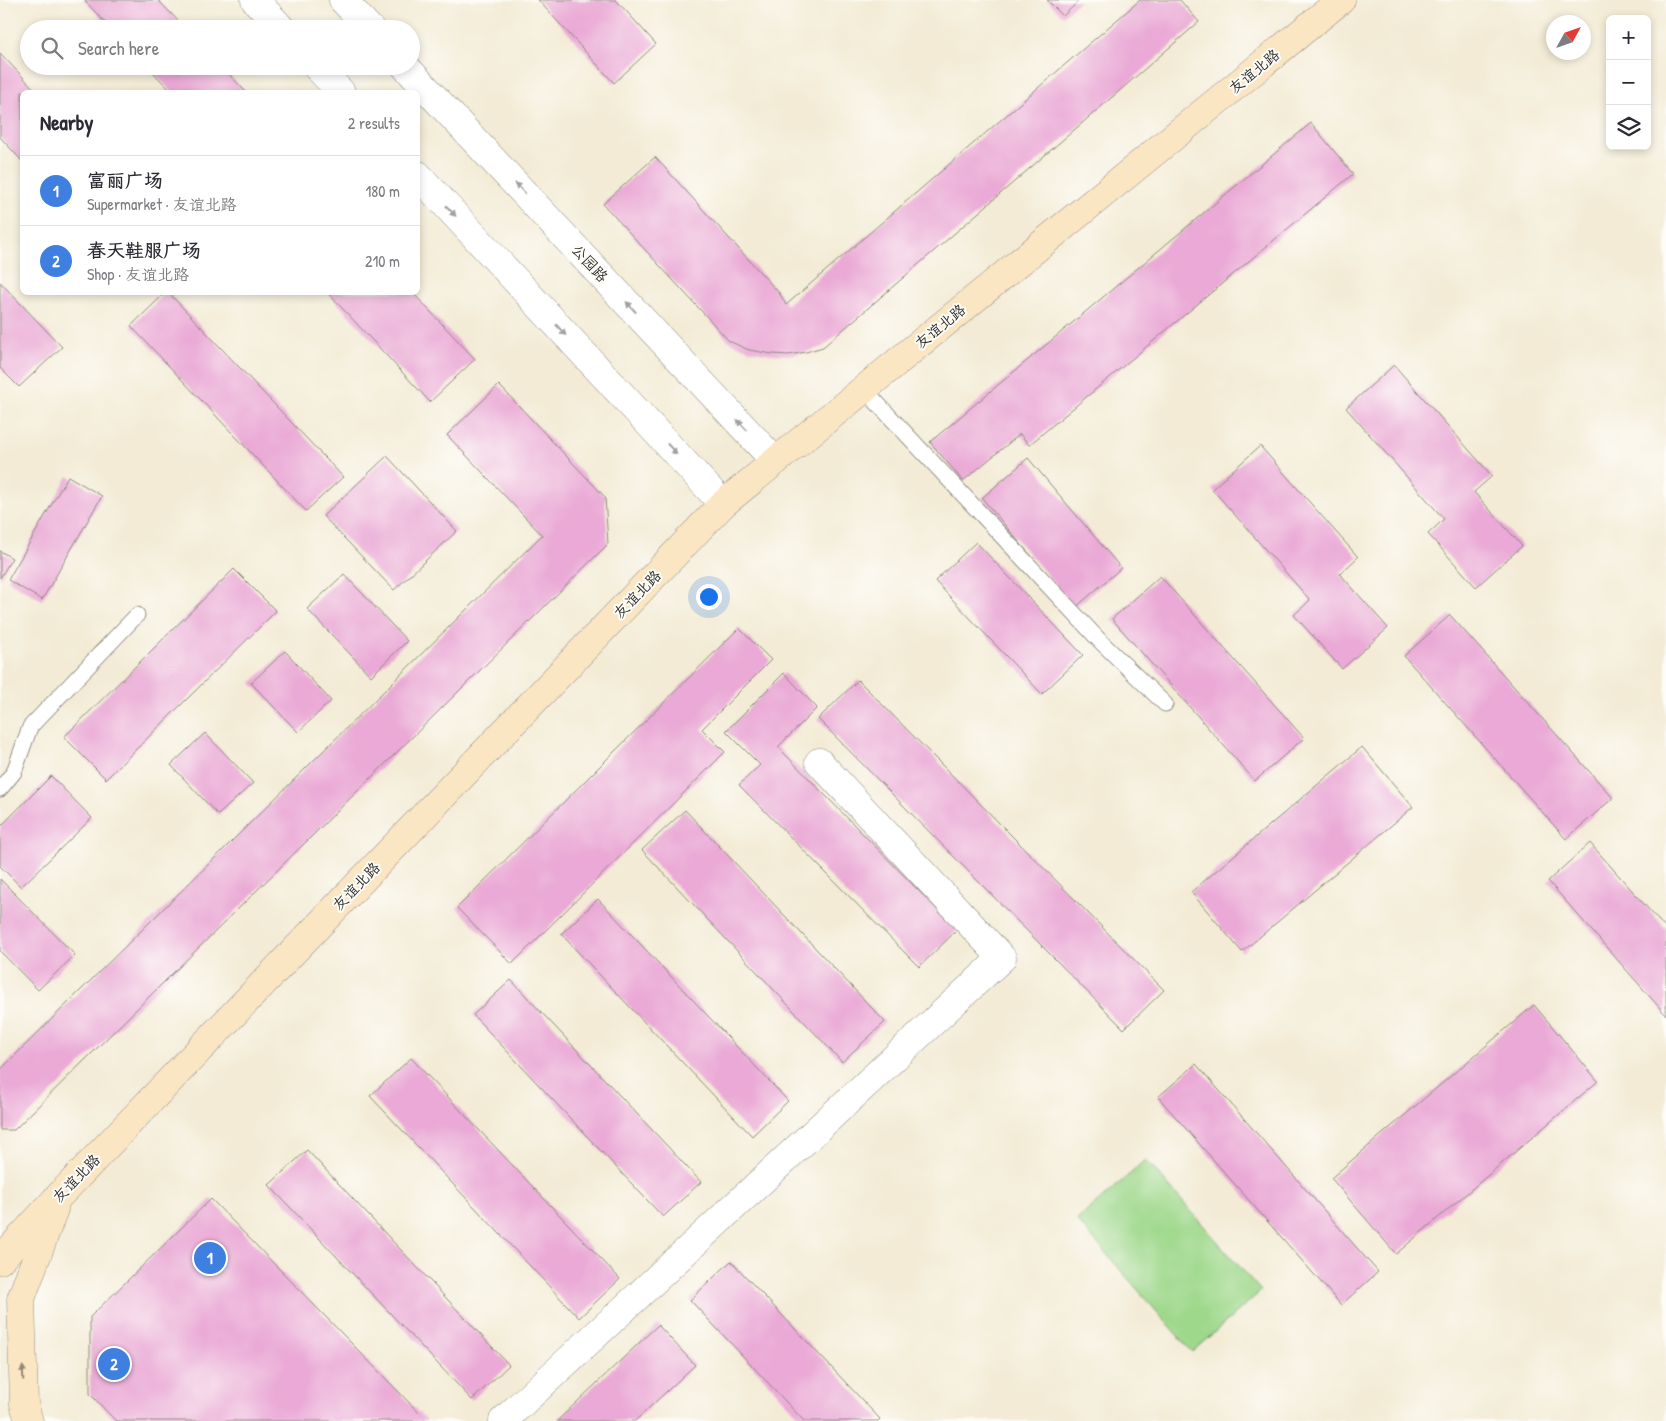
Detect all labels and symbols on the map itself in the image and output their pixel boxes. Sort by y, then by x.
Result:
north arrow [1546,15,1591,60]
street label: 友谊北路 [1224,44,1284,98]
one-way arrow [514,183,526,195]
one-way arrow [445,205,457,217]
street label: 公园路 [567,239,613,287]
street label: 友谊北路 [910,299,970,353]
one-way arrow [625,301,637,313]
one-way arrow [555,324,567,336]
one-way arrow [736,419,748,431]
one-way arrow [666,443,678,455]
street label: 友谊北路 [609,565,665,623]
your location [696,584,722,610]
street label: 友谊北路 [328,857,384,915]
street label: 友谊北路 [48,1149,104,1207]
pin: 1 [194,1239,226,1277]
pin: 2 [98,1345,130,1383]
one-way arrow [19,1365,27,1381]

